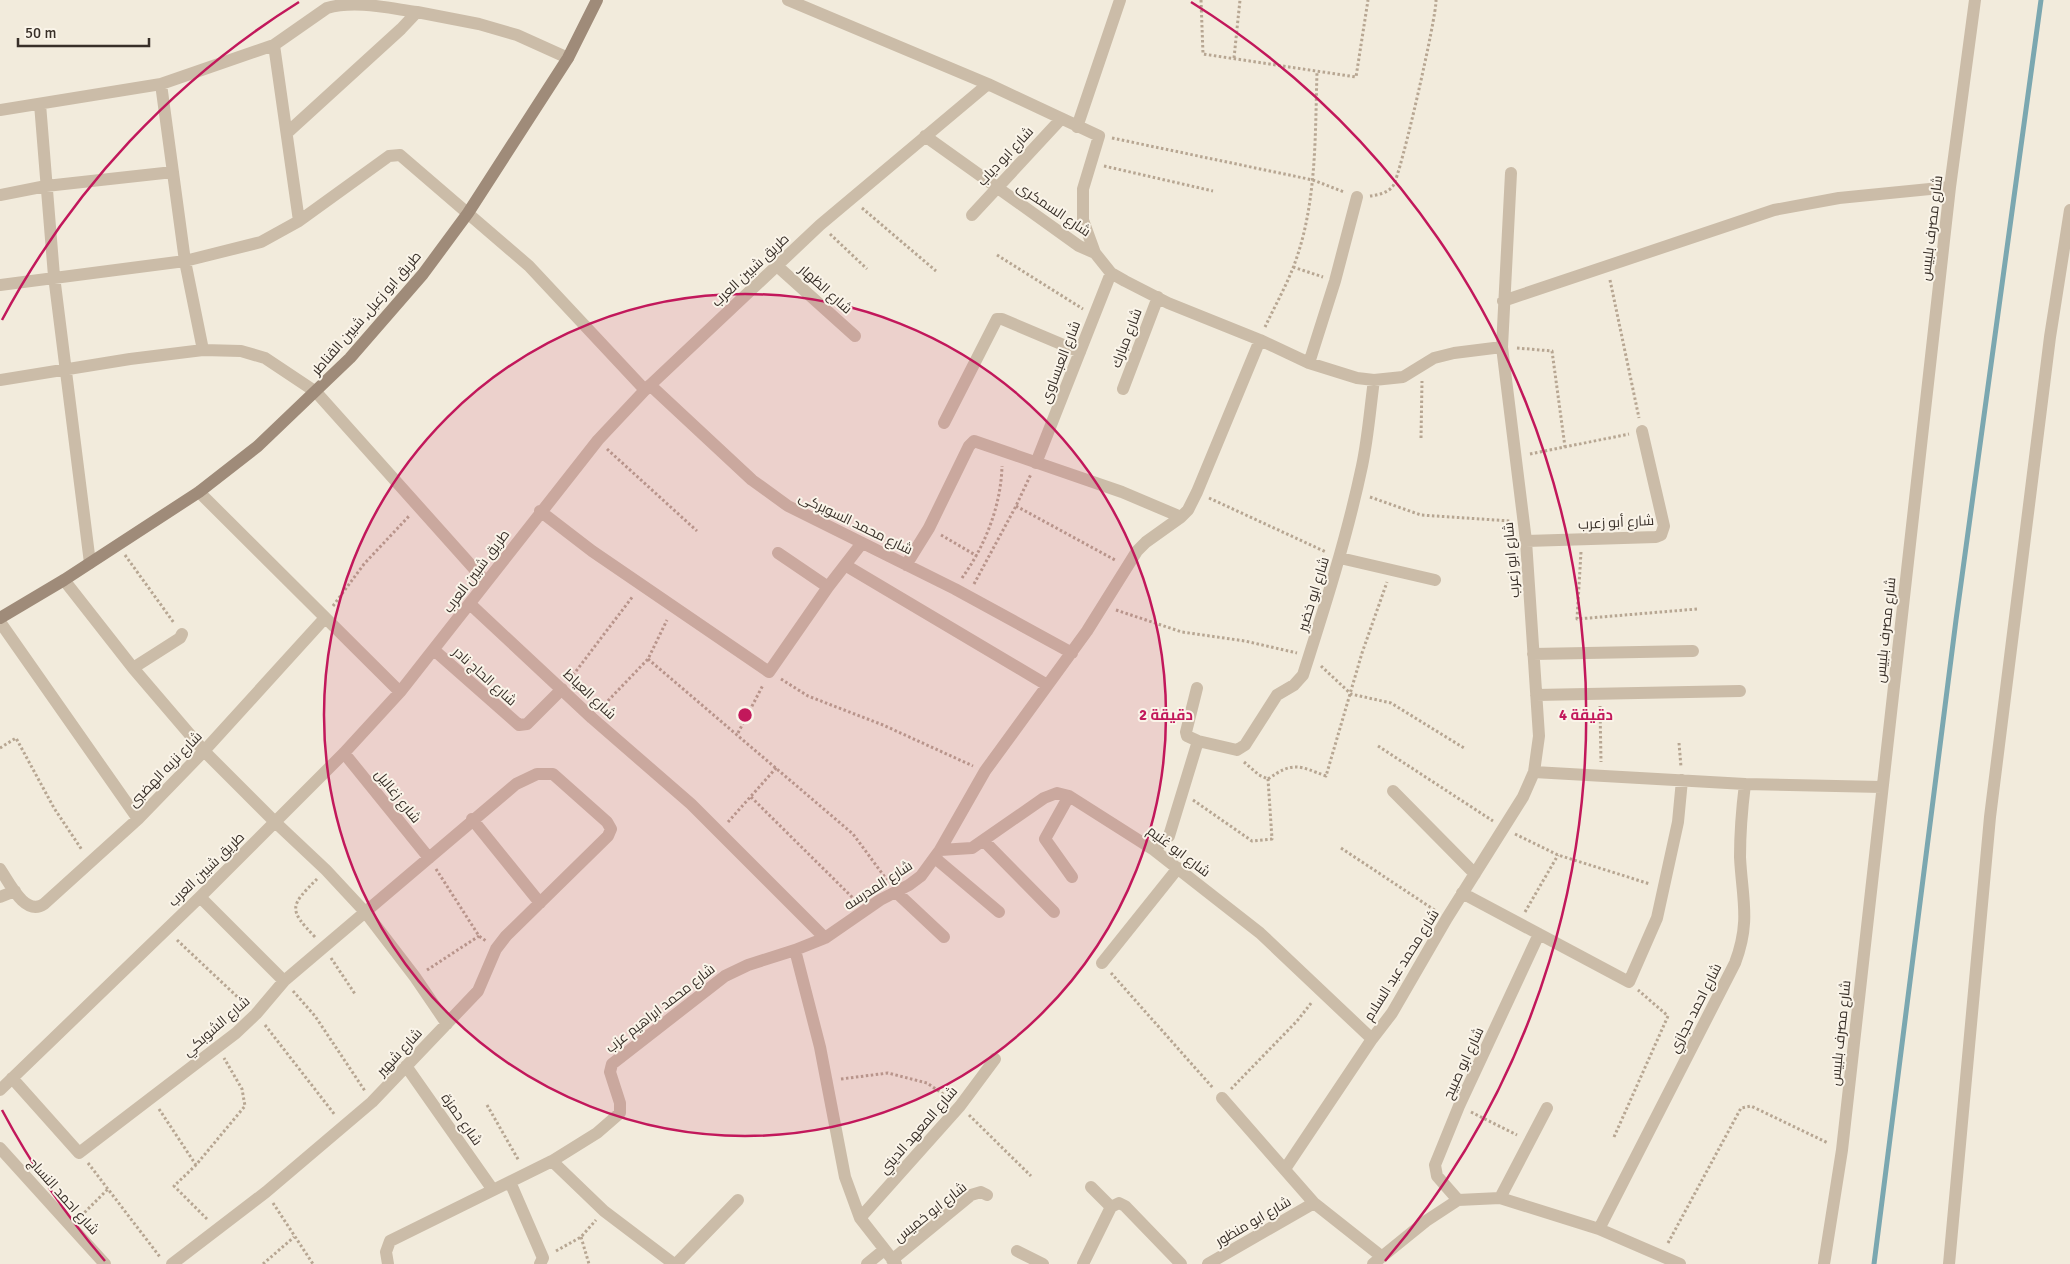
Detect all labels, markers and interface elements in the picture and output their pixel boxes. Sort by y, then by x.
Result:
scale bar [18,15,149,47]
text: 50 m [25,24,56,42]
street label: شارع ابو دياب [974,123,1037,189]
street label: شارع مصرف بلبيس [1917,174,1946,282]
street label: شارع السمكرى [1014,179,1094,240]
street label: طريق شبين العرب [708,230,793,311]
street label: طريق ابو زعبل, شبين القناطر [307,248,425,379]
street label: شارع الظهار [795,261,856,318]
street label: شارع مبارك [1107,306,1146,370]
street label: شارع العبساوى [1037,318,1084,406]
street label: شارع محمد السوبركى [796,489,915,558]
street label: شارع أبو زعرب [1578,511,1654,533]
street label: شارع ابو زعرب [1500,521,1523,599]
street label: طريق شبين العرب [440,526,513,616]
street label: شارع ابو خضير [1294,555,1333,634]
street label: شارع مصرف بلبيس [1871,576,1899,684]
street label: شارع الحاج نادر [449,643,520,709]
street label: شارع العياط [560,666,619,723]
centre of rings [736,706,754,724]
text: 2 دقيقة [1139,706,1193,724]
text: 4 دقيقة [1559,706,1613,724]
street label: شارع نزيه الهضبى [125,728,206,811]
street label: شارع زغاليل [371,766,424,827]
street label: شارع ابو غنيم [1143,822,1214,881]
street label: طريق شبين العرب [165,829,248,910]
street label: شارع المدرسه [841,857,916,914]
street label: شارع محمد عبد السلام [1360,906,1444,1025]
street label: شارع محمد ابراهيم عزب [602,960,719,1057]
street label: شارع احمد حجازي [1666,961,1728,1057]
street label: شارع مصرف بلبيس [1826,979,1854,1087]
street label: شارع الشوبكي [179,993,255,1062]
street label: شارع شهير [372,1025,426,1081]
street label: شارع ابو صبيح [1439,1025,1488,1102]
street label: شارع المعهد الديني [876,1083,963,1180]
street label: شارع حمزة [437,1090,486,1149]
street label: شارع احمد النساج [25,1154,103,1238]
street label: شارع ابو خميس [891,1179,970,1246]
street label: شارع ابو منظور [1212,1193,1294,1250]

